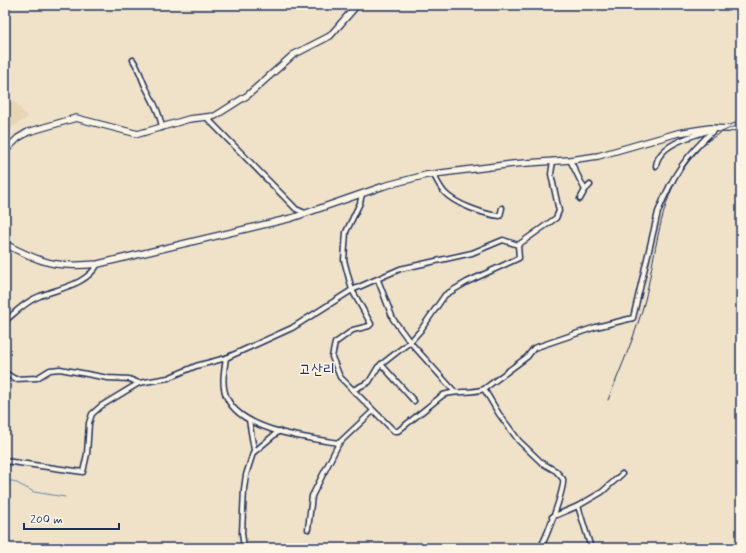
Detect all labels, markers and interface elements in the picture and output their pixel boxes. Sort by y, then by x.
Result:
district label: 고산리 [299,360,335,380]
scale bar [24,505,119,531]
text: 200 m [30,512,63,528]

